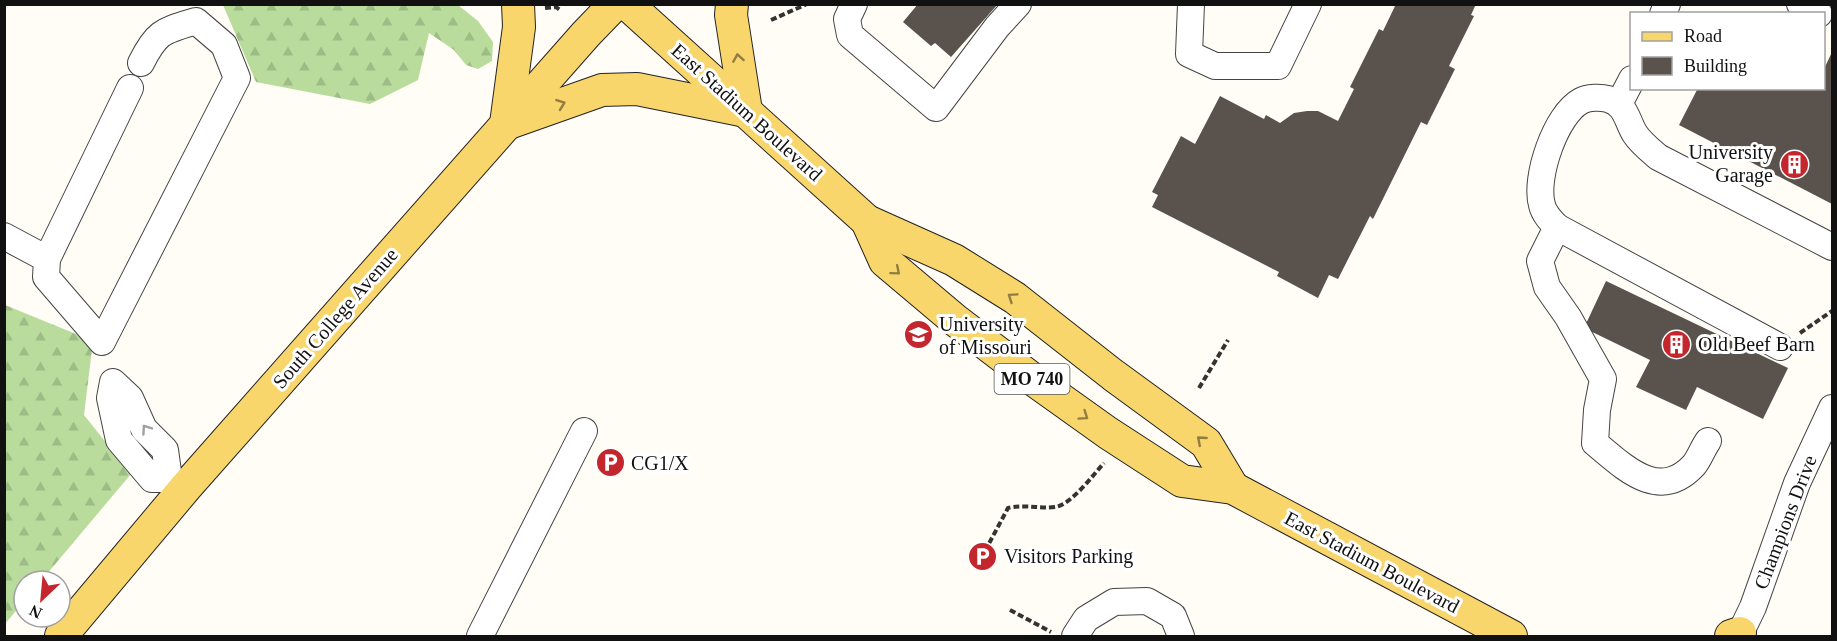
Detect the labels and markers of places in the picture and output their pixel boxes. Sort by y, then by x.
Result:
place label: University Garage [1689,141,1773,187]
building icon: University Garage [1778,148,1810,180]
place label: University of Missouri [939,313,1032,358]
school or university icon: University of Missouri [902,319,934,351]
building icon: Old Beef Barn [1661,328,1693,360]
place label: Old Beef Barn [1698,333,1815,355]
parking icon: CG1/X [594,447,626,479]
place label: CG1/X [631,452,689,474]
parking icon: Visitors Parking [967,540,999,572]
place label: Visitors Parking [1004,545,1133,568]

